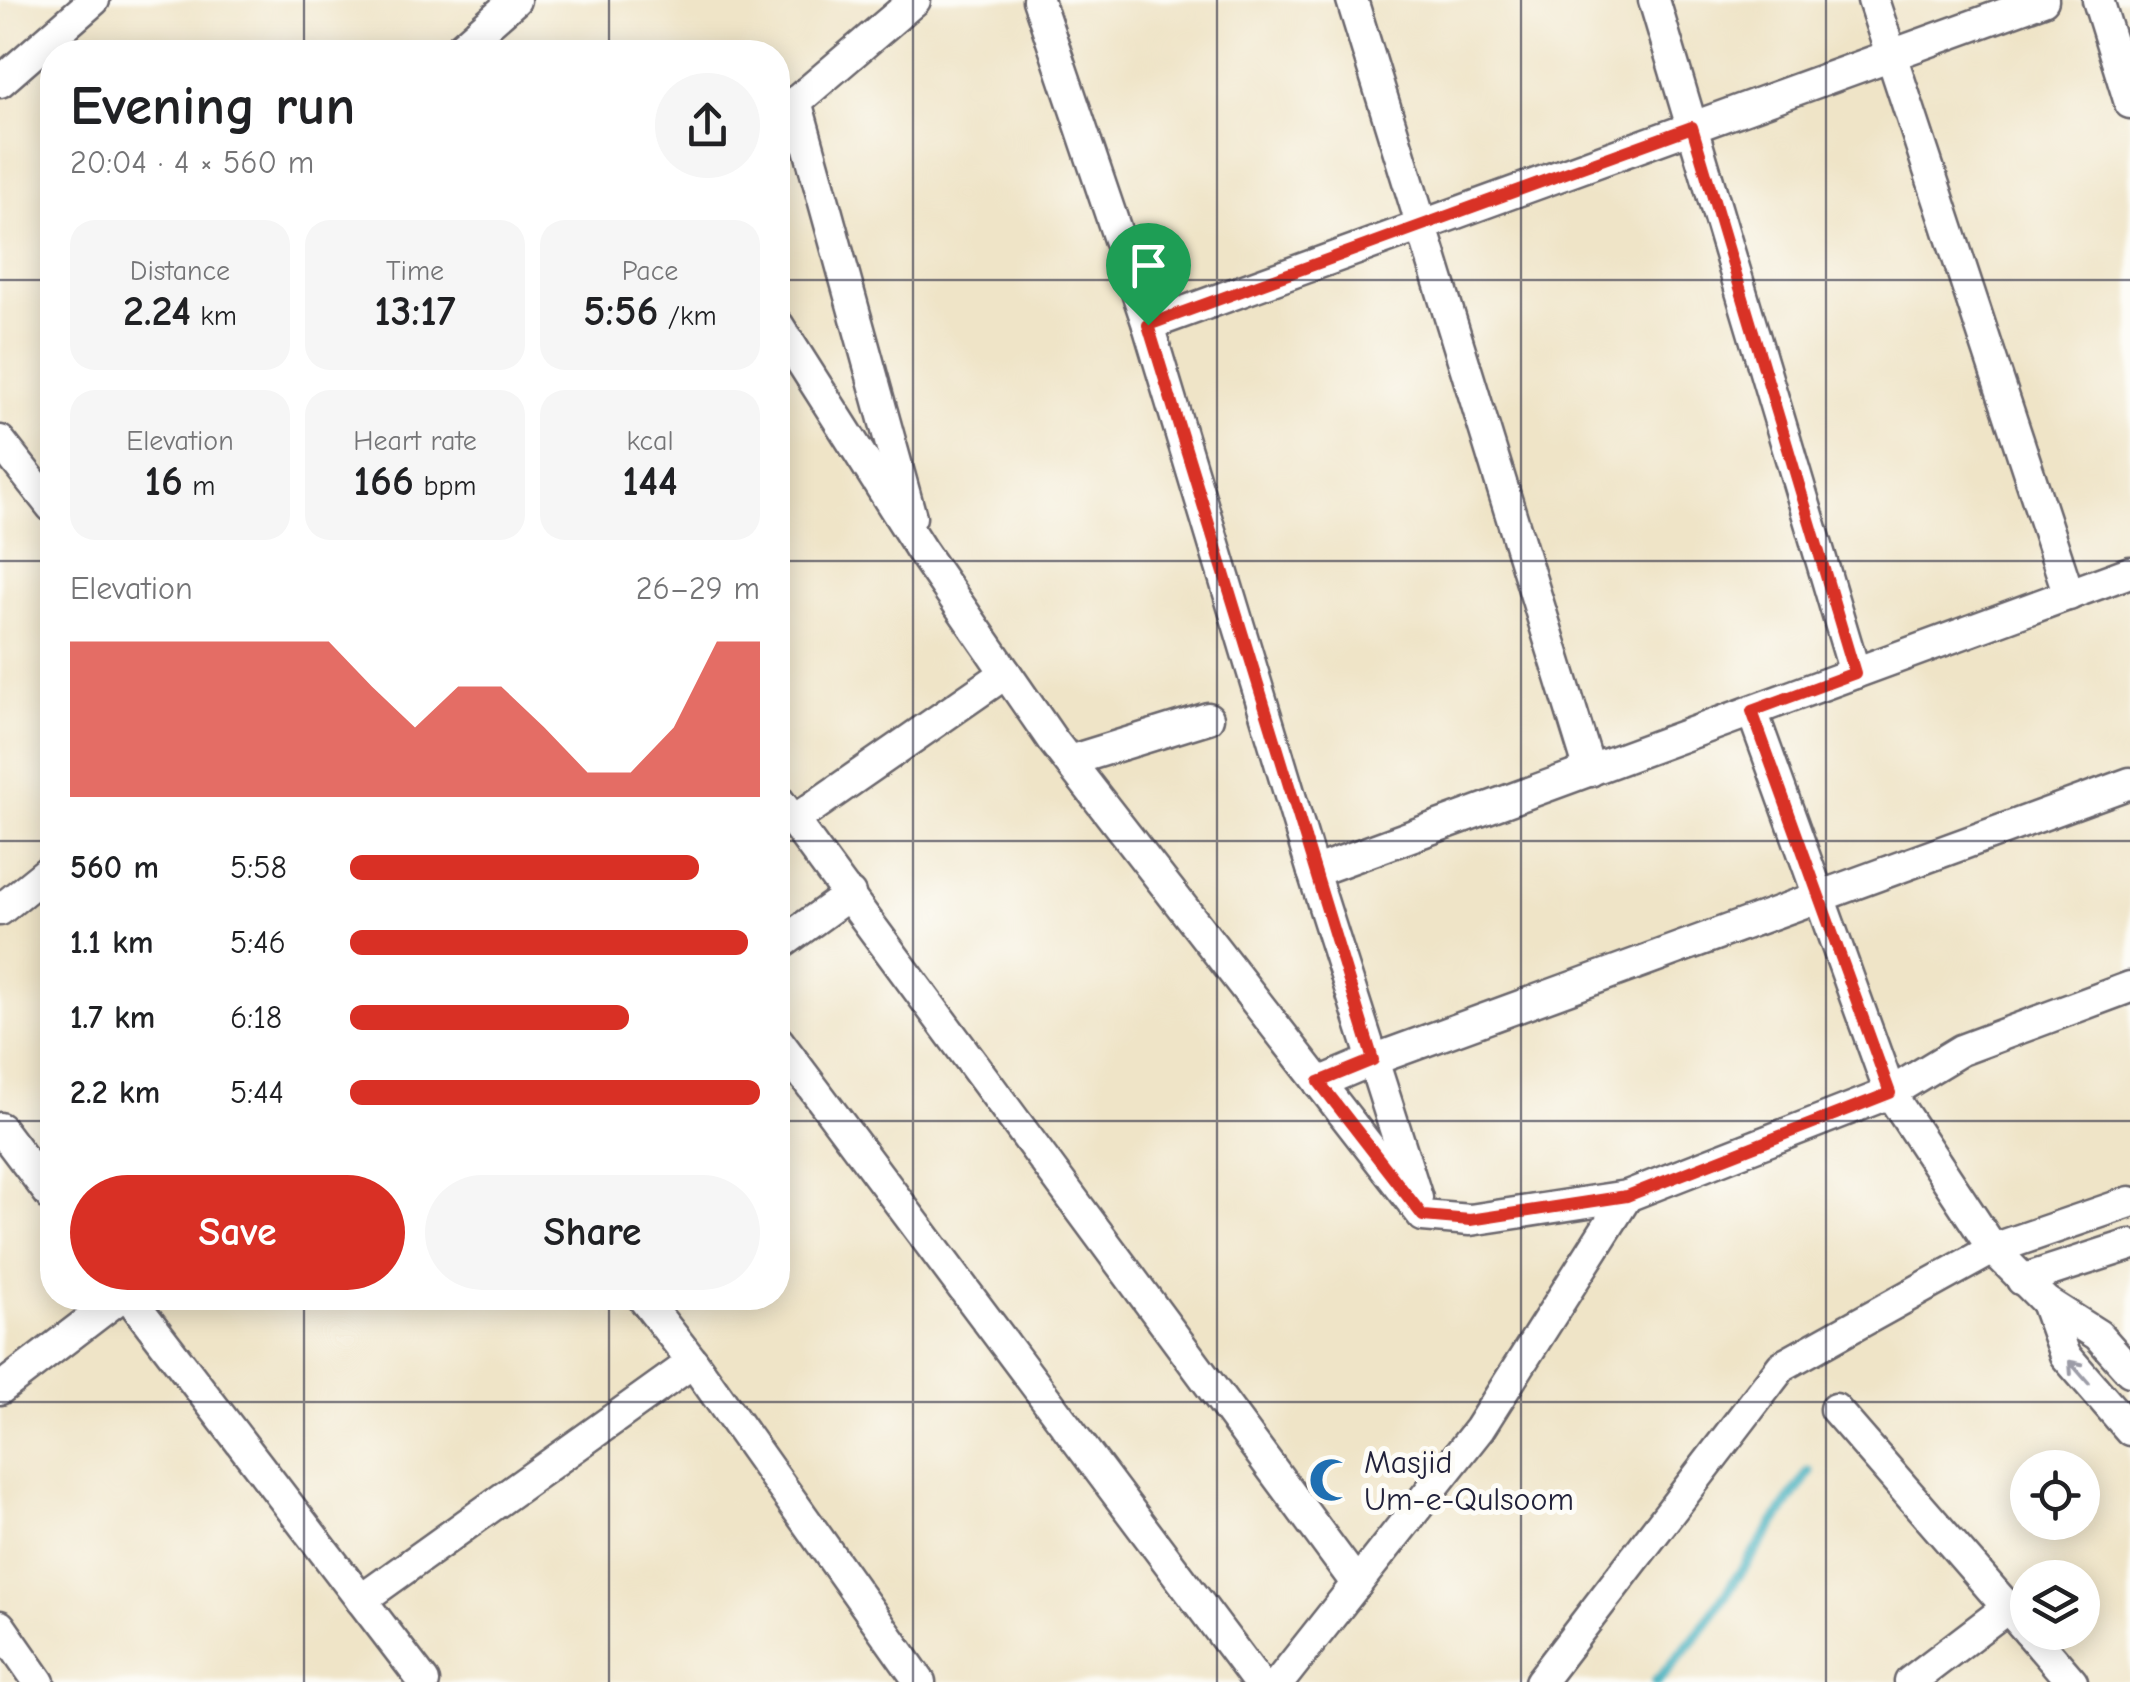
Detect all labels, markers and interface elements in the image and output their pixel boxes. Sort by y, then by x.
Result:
button: share [655,73,760,178]
text: Evening run [70,74,355,138]
text: 20:04 · 4 × 560 m [70,144,314,181]
pin [1106,223,1191,326]
icon: arrive [1121,238,1176,293]
text: Distance [130,255,230,287]
text: Time [386,255,444,287]
text: Pace [622,255,678,287]
text: 2.24 [123,287,191,336]
text: 13:17 [374,287,456,336]
text: 5:56 [583,287,658,336]
text: km [191,300,237,332]
text: /km [658,300,717,332]
text: Elevation [126,425,234,457]
text: Heart rate [353,425,477,457]
text: kcal [626,425,674,457]
text: 16 [145,457,183,506]
text: 166 [354,457,414,506]
text: 144 [622,457,678,506]
text: m [183,470,216,502]
text: bpm [414,470,476,502]
text: Elevation [70,570,193,607]
text: 26–29 m [636,570,760,607]
text: 560 m [70,849,159,886]
text: 5:58 [230,849,287,886]
text: 1.1 km [70,924,153,961]
text: 5:46 [230,924,286,961]
text: 1.7 km [70,999,155,1036]
text: 6:18 [230,999,282,1036]
text: 2.2 km [70,1074,160,1111]
text: 5:44 [230,1074,284,1111]
button: Save [70,1175,405,1290]
button: Share [425,1175,760,1290]
one-way arrow [2068,1359,2090,1385]
place label: Masjid Um-e-Qulsoom [1364,1444,1574,1518]
map controls [2010,1450,2100,1650]
button: locate [2010,1450,2100,1540]
mosque icon: Masjid Um-e-Qulsoom [1307,1456,1355,1504]
button: layers [2010,1560,2100,1650]

